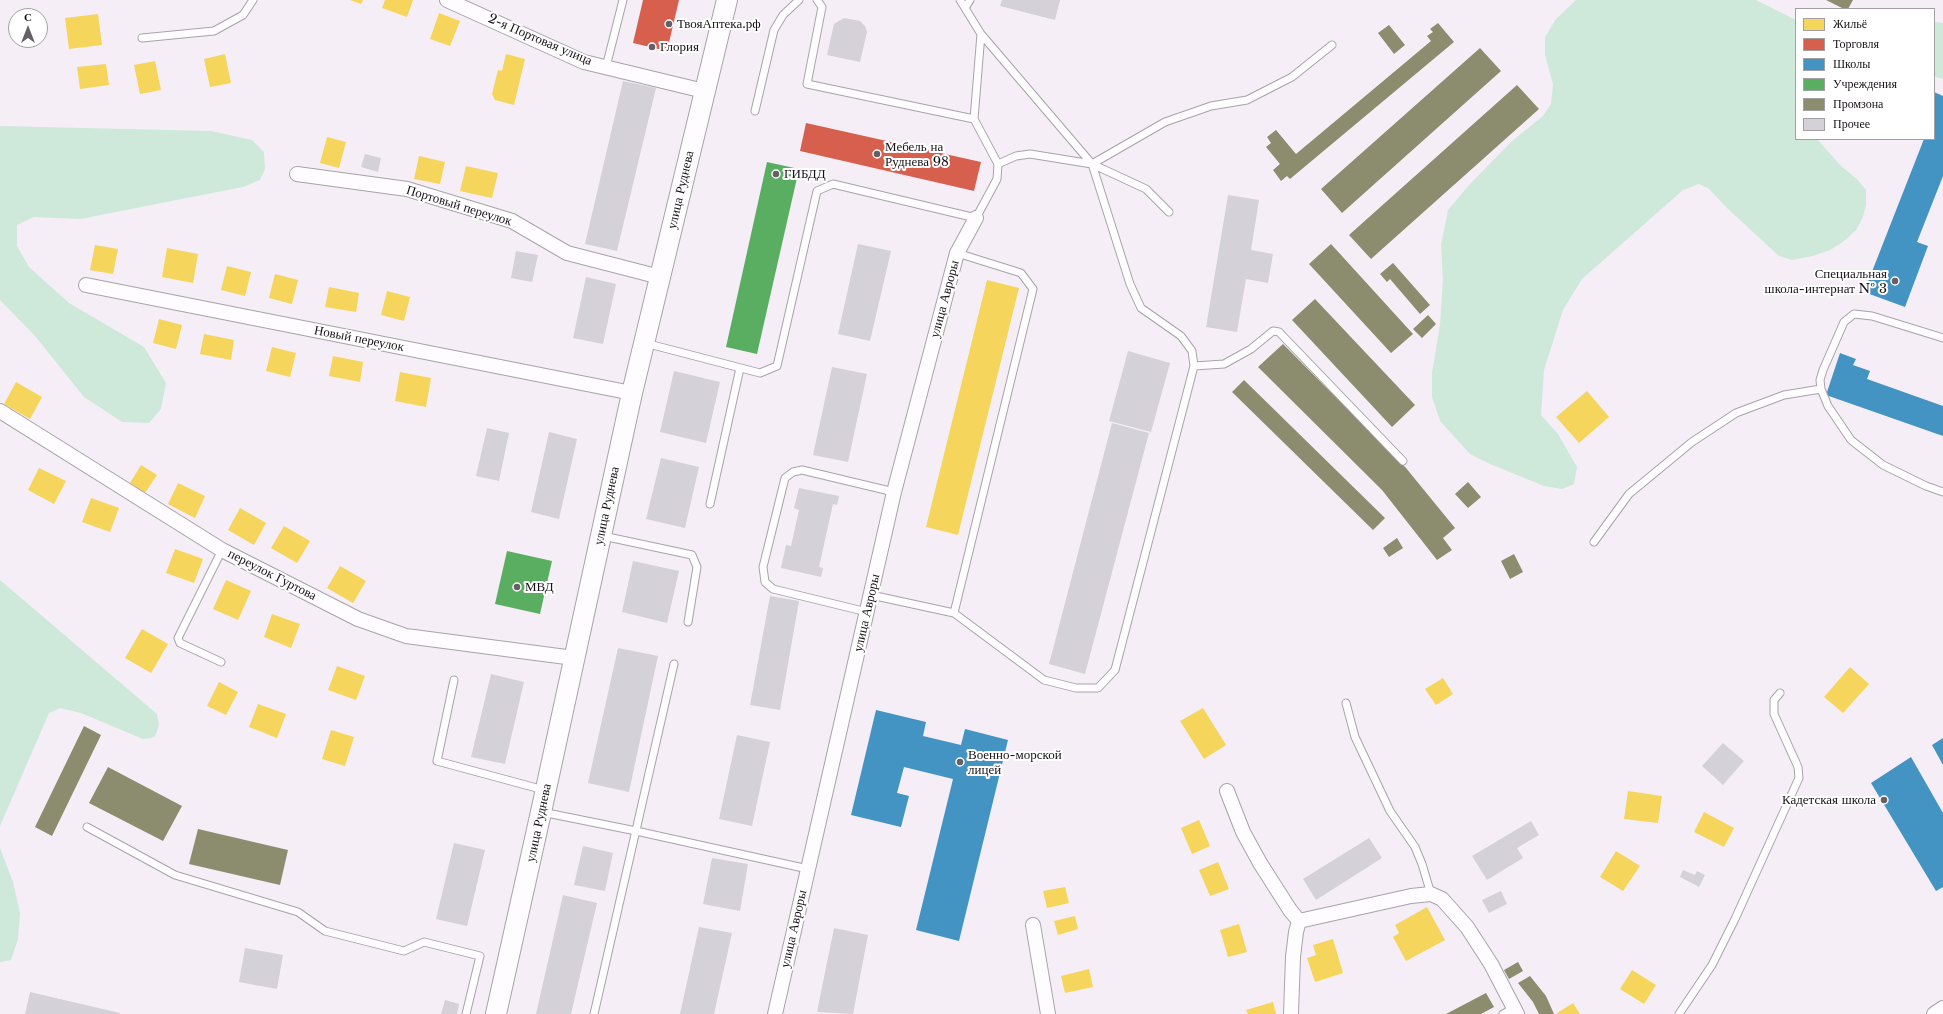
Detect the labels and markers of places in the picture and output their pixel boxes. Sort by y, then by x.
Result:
place label: ТвояАптека.рф [677,16,761,32]
marker: ТвояАптека.рф [664,19,674,29]
place label: Глория [660,39,699,55]
marker: Глория [647,42,657,52]
place label: Мебель на Руднева 98 [885,139,949,170]
marker: Мебель на Руднева 98 [872,149,882,159]
place label: ГИБДД [784,166,826,182]
marker: ГИБДД [771,169,781,179]
place label: Специальная школа-интернат № 3 [1765,266,1887,297]
marker: Специальная школа-интернат № 3 [1890,276,1900,286]
place label: МВД [525,579,554,595]
marker: МВД [512,582,522,592]
place label: Военно-морской лицей [968,747,1062,778]
marker: Военно-морской лицей [955,757,965,767]
place label: Кадетская школа [1782,792,1876,808]
marker: Кадетская школа [1879,795,1889,805]

